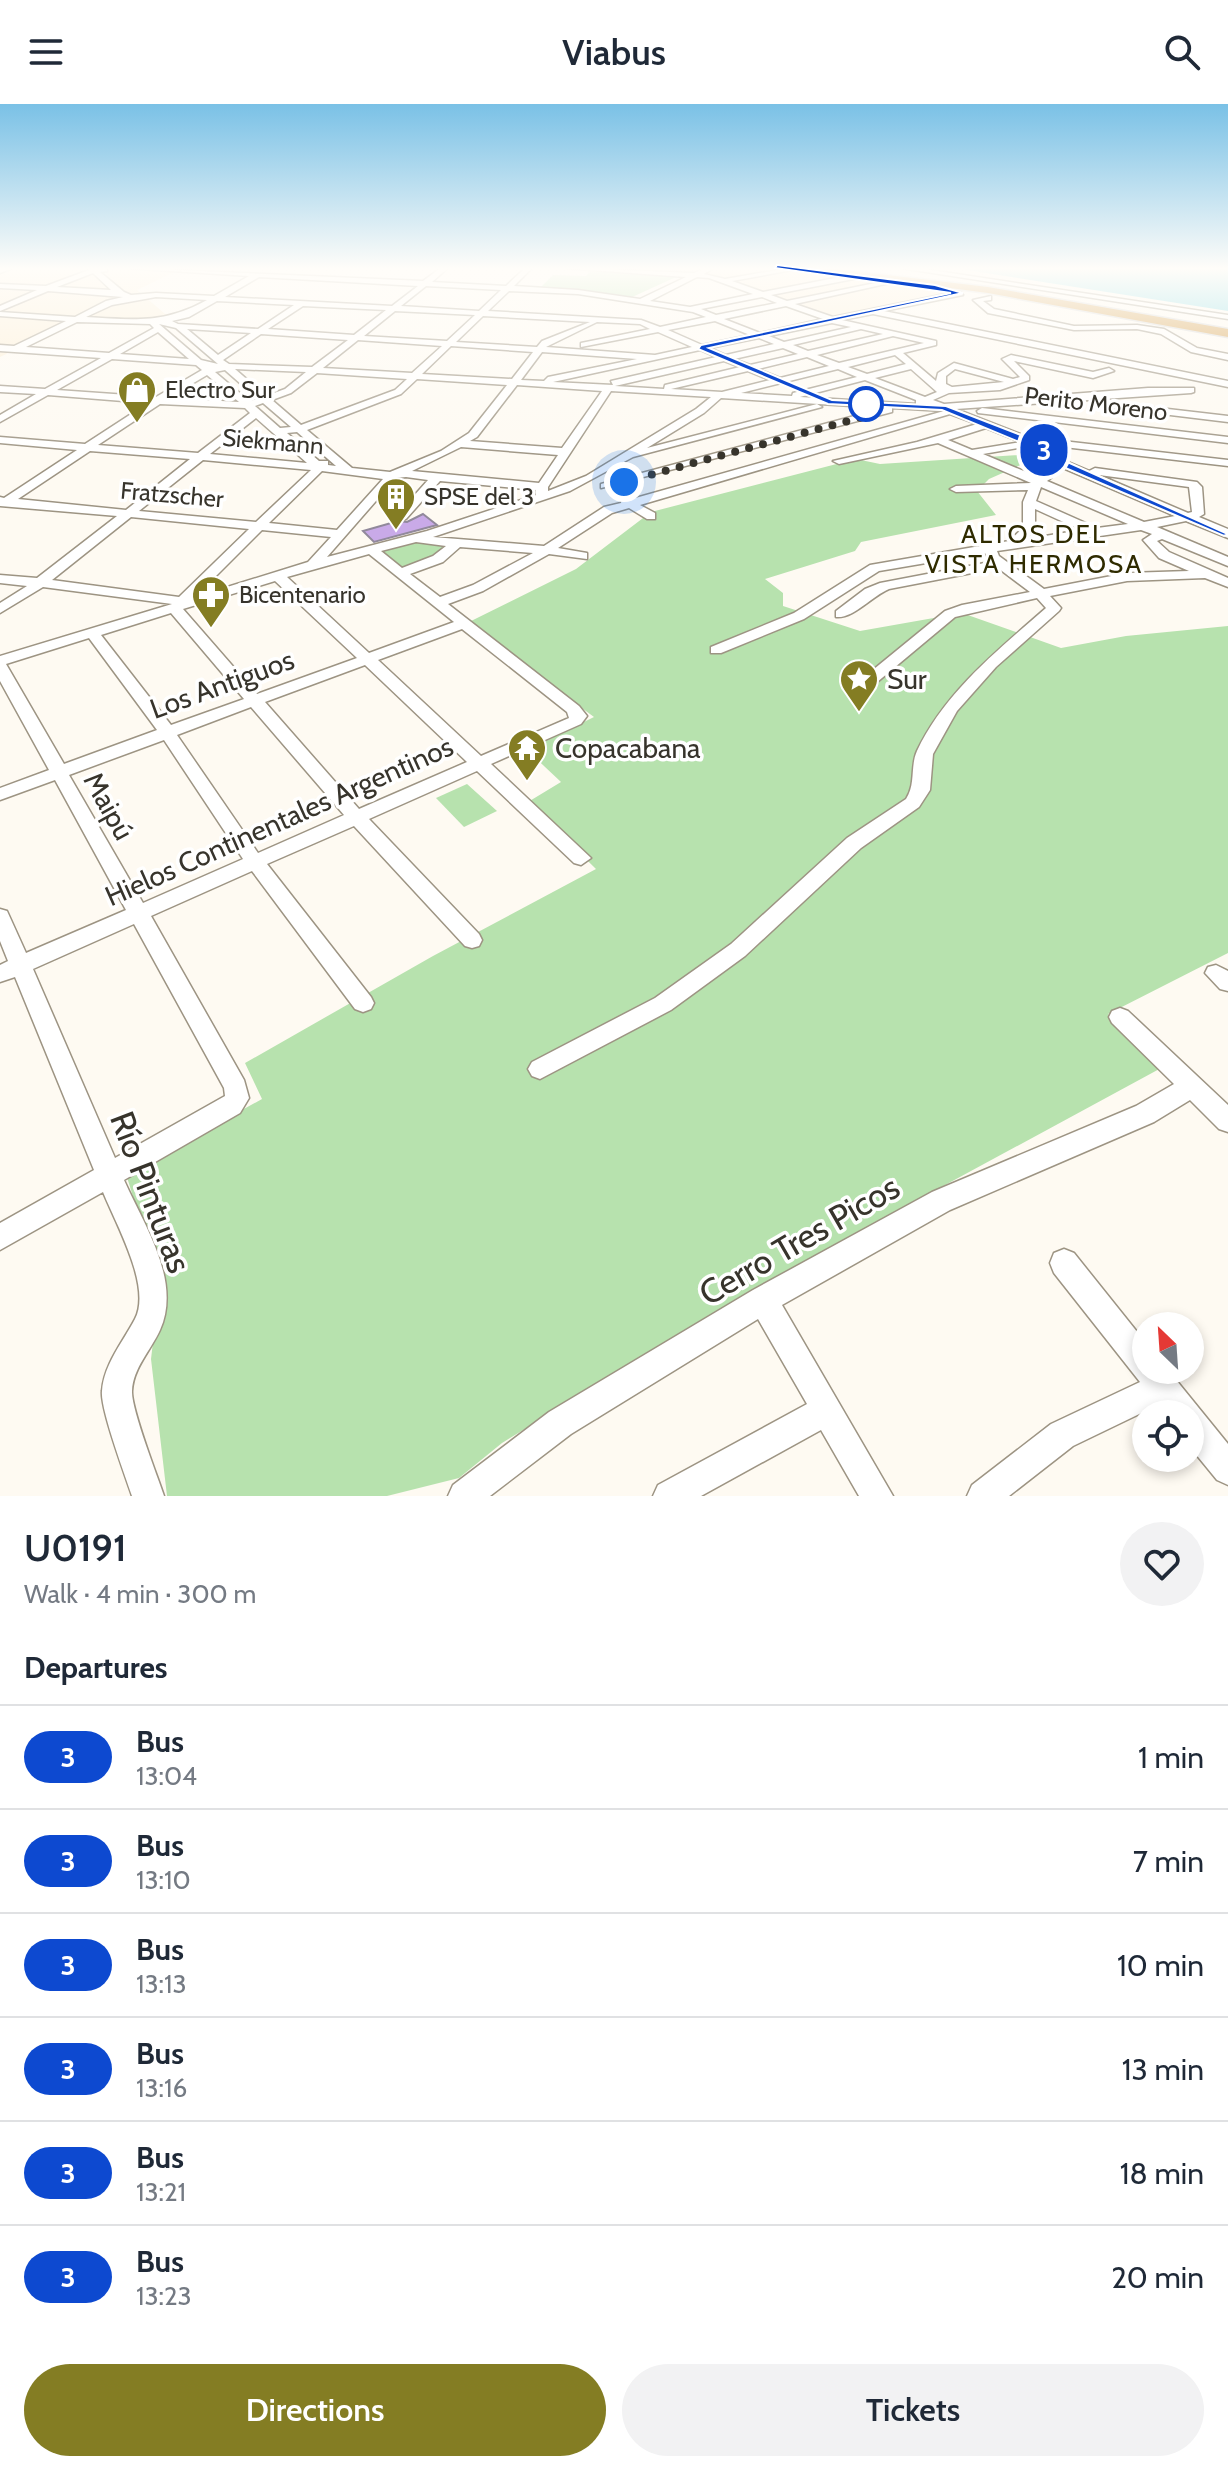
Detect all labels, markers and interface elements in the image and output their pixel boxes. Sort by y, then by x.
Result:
icon: menu [24,30,68,74]
text: Viabus [562,30,666,74]
icon: search [1160,30,1204,74]
shop icon: Electro Sur [116,369,158,424]
place label: Electro Sur [165,375,275,404]
street label: Perito Moreno [1023,380,1169,427]
unlabelled marker [849,387,883,421]
street label: Siekmann [221,423,325,460]
line badge: 3 [1018,424,1070,476]
text: 3 [1036,433,1052,467]
your location [604,462,644,502]
street label: Fratzscher [119,476,225,513]
building icon: SPSE del 3 [375,476,417,531]
place label: SPSE del 3 [424,482,534,511]
district label: ALTOS DEL VISTA HERMOSA [925,518,1143,580]
pharmacy icon: Bicentenario [190,574,232,629]
place label: Bicentenario [239,580,366,609]
street label: Los Antiguos [145,642,299,726]
place icon: Sur [838,658,880,713]
place label: Sur [887,662,927,696]
temple icon: Copacabana [506,727,548,782]
street label: Hielos Continentales Argentinos [100,729,458,913]
place label: Copacabana [555,731,701,765]
street label: Maipú [77,766,141,846]
street label: Río Pinturas [101,1105,201,1279]
street label: Cerro Tres Picos [691,1166,907,1314]
north arrow [1132,1312,1204,1384]
map controls [1132,1312,1204,1472]
button: locate [1132,1400,1204,1472]
button: heart [1120,1522,1204,1606]
text: U0191 [24,1524,126,1571]
text: Walk · 4 min · 300 m [24,1578,256,1610]
text: Departures [24,1649,168,1686]
text: Bus [136,1723,184,1760]
text: 1 min [1138,1739,1204,1776]
text: 3 [60,1740,76,1774]
text: 13:04 [136,1760,197,1792]
text: Bus [136,1827,184,1864]
text: 7 min [1133,1843,1204,1880]
text: 3 [60,1844,76,1878]
text: 13:10 [136,1864,191,1896]
text: Bus [136,1931,184,1968]
text: 10 min [1117,1947,1204,1984]
text: 3 [60,1948,76,1982]
text: 13:13 [136,1968,187,2000]
text: Bus [136,2035,184,2072]
text: 13 min [1122,2051,1204,2088]
text: 3 [60,2052,76,2086]
text: 13:16 [136,2072,187,2104]
text: Bus [136,2139,184,2176]
text: 18 min [1120,2155,1204,2192]
text: 3 [60,2156,76,2190]
text: 13:21 [136,2176,186,2208]
text: Bus [136,2243,184,2280]
text: 20 min [1111,2259,1204,2296]
text: 3 [60,2260,76,2294]
text: 13:23 [136,2280,192,2312]
button: Directions [24,2364,606,2456]
button: Tickets [622,2364,1204,2456]

